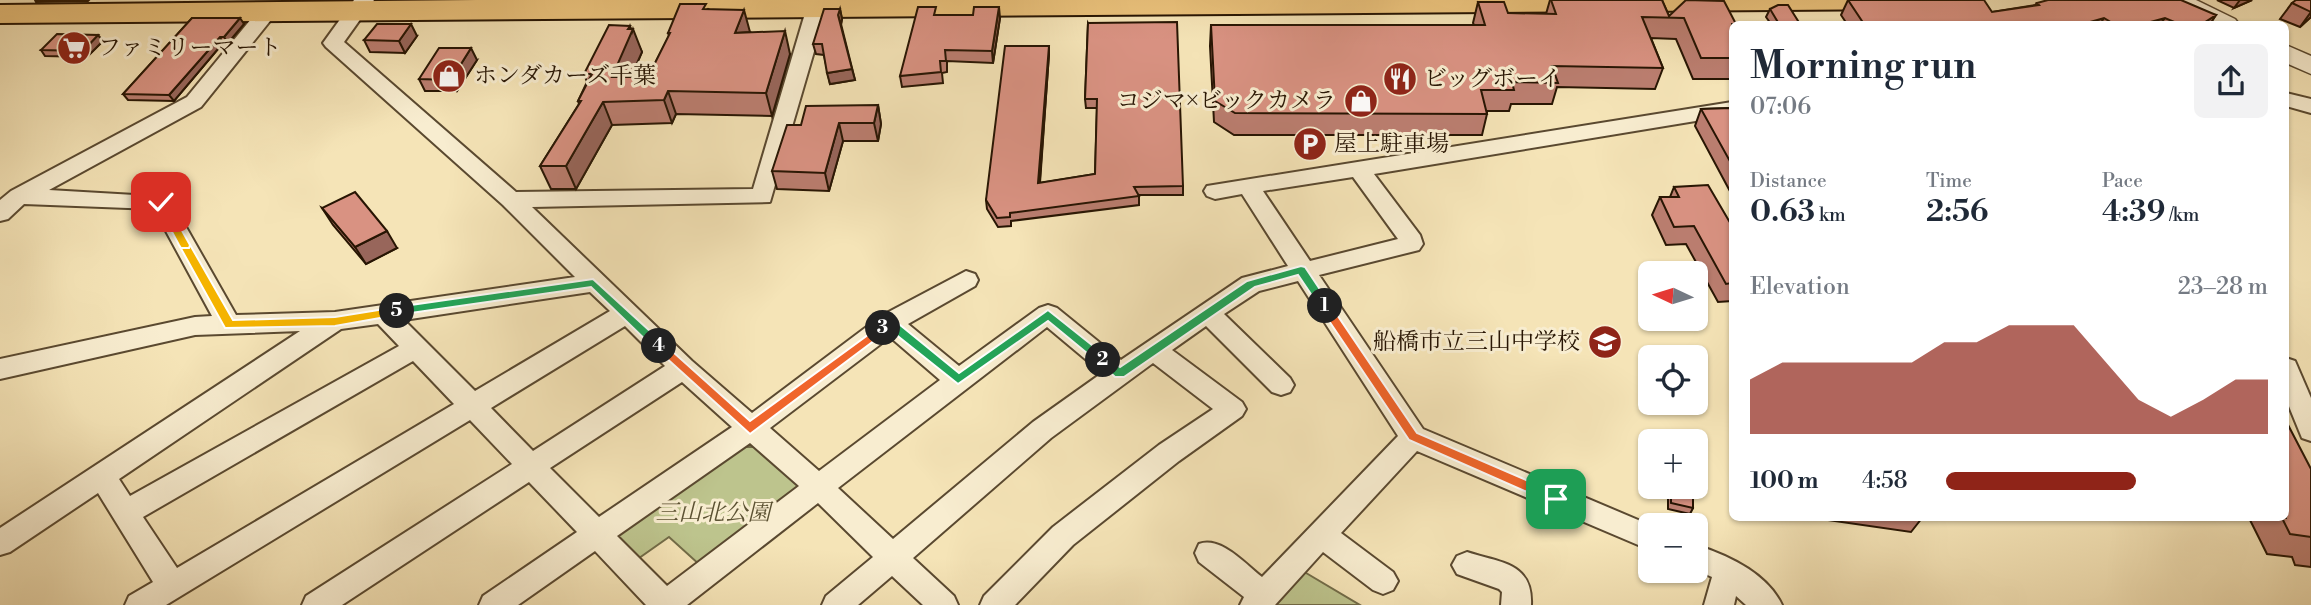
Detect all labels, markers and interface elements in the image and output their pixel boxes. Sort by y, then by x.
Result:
supermarket icon: ファミリーマート [55,29,93,67]
place label: ファミリーマート [98,34,282,62]
text: Morning run [1750,43,1976,90]
button: share [2194,44,2268,118]
shop icon: ホンダカーズ千葉 [430,57,468,95]
restaurant icon: ビッグボーイ [1381,60,1419,98]
place label: ホンダカーズ千葉 [474,62,656,90]
place label: ビッグボーイ [1424,65,1561,93]
shop icon: コジマ×ビックカメラ [1342,82,1380,120]
place label: コジマ×ビックカメラ [1117,87,1336,115]
text: 07:06 [1750,93,1811,121]
parking icon: 屋上駐車場 [1291,125,1329,163]
place label: 屋上駐車場 [1334,130,1449,158]
text: Distance [1750,169,1827,193]
text: Time [1926,169,1972,193]
text: Pace [2102,169,2143,193]
pin [131,172,191,232]
icon: check [142,183,180,221]
text: 0.63 [1750,193,1815,231]
text: 2:56 [1926,193,1989,231]
text: 4:39 [2102,193,2165,231]
text: km [1815,203,1846,227]
text: /km [2165,203,2199,227]
north arrow [1638,261,1708,331]
map controls [1638,261,1708,583]
text: Elevation [1750,273,1850,301]
text: 23–28 m [2178,273,2268,301]
pin: 1 [1308,288,1342,324]
text: 1 [1320,293,1329,317]
pin: 5 [380,294,414,328]
text: 5 [391,298,402,322]
pin: 3 [866,310,900,346]
text: 3 [877,315,888,339]
school or university icon: 船橋市立三山中学校 [1586,323,1624,361]
pin: 4 [642,328,676,364]
place label: 船橋市立三山中学校 [1373,328,1580,356]
text: 4 [652,333,665,357]
pin: 2 [1086,342,1120,378]
button: locate [1638,345,1708,415]
text: 2 [1097,347,1108,371]
button: + [1638,429,1708,499]
text: 100 m [1750,467,1818,495]
text: 4:58 [1862,467,1908,495]
pin [1526,469,1586,529]
icon: arrive [1537,480,1575,518]
park label: 三山北公園 [656,499,775,527]
button: − [1638,513,1708,583]

